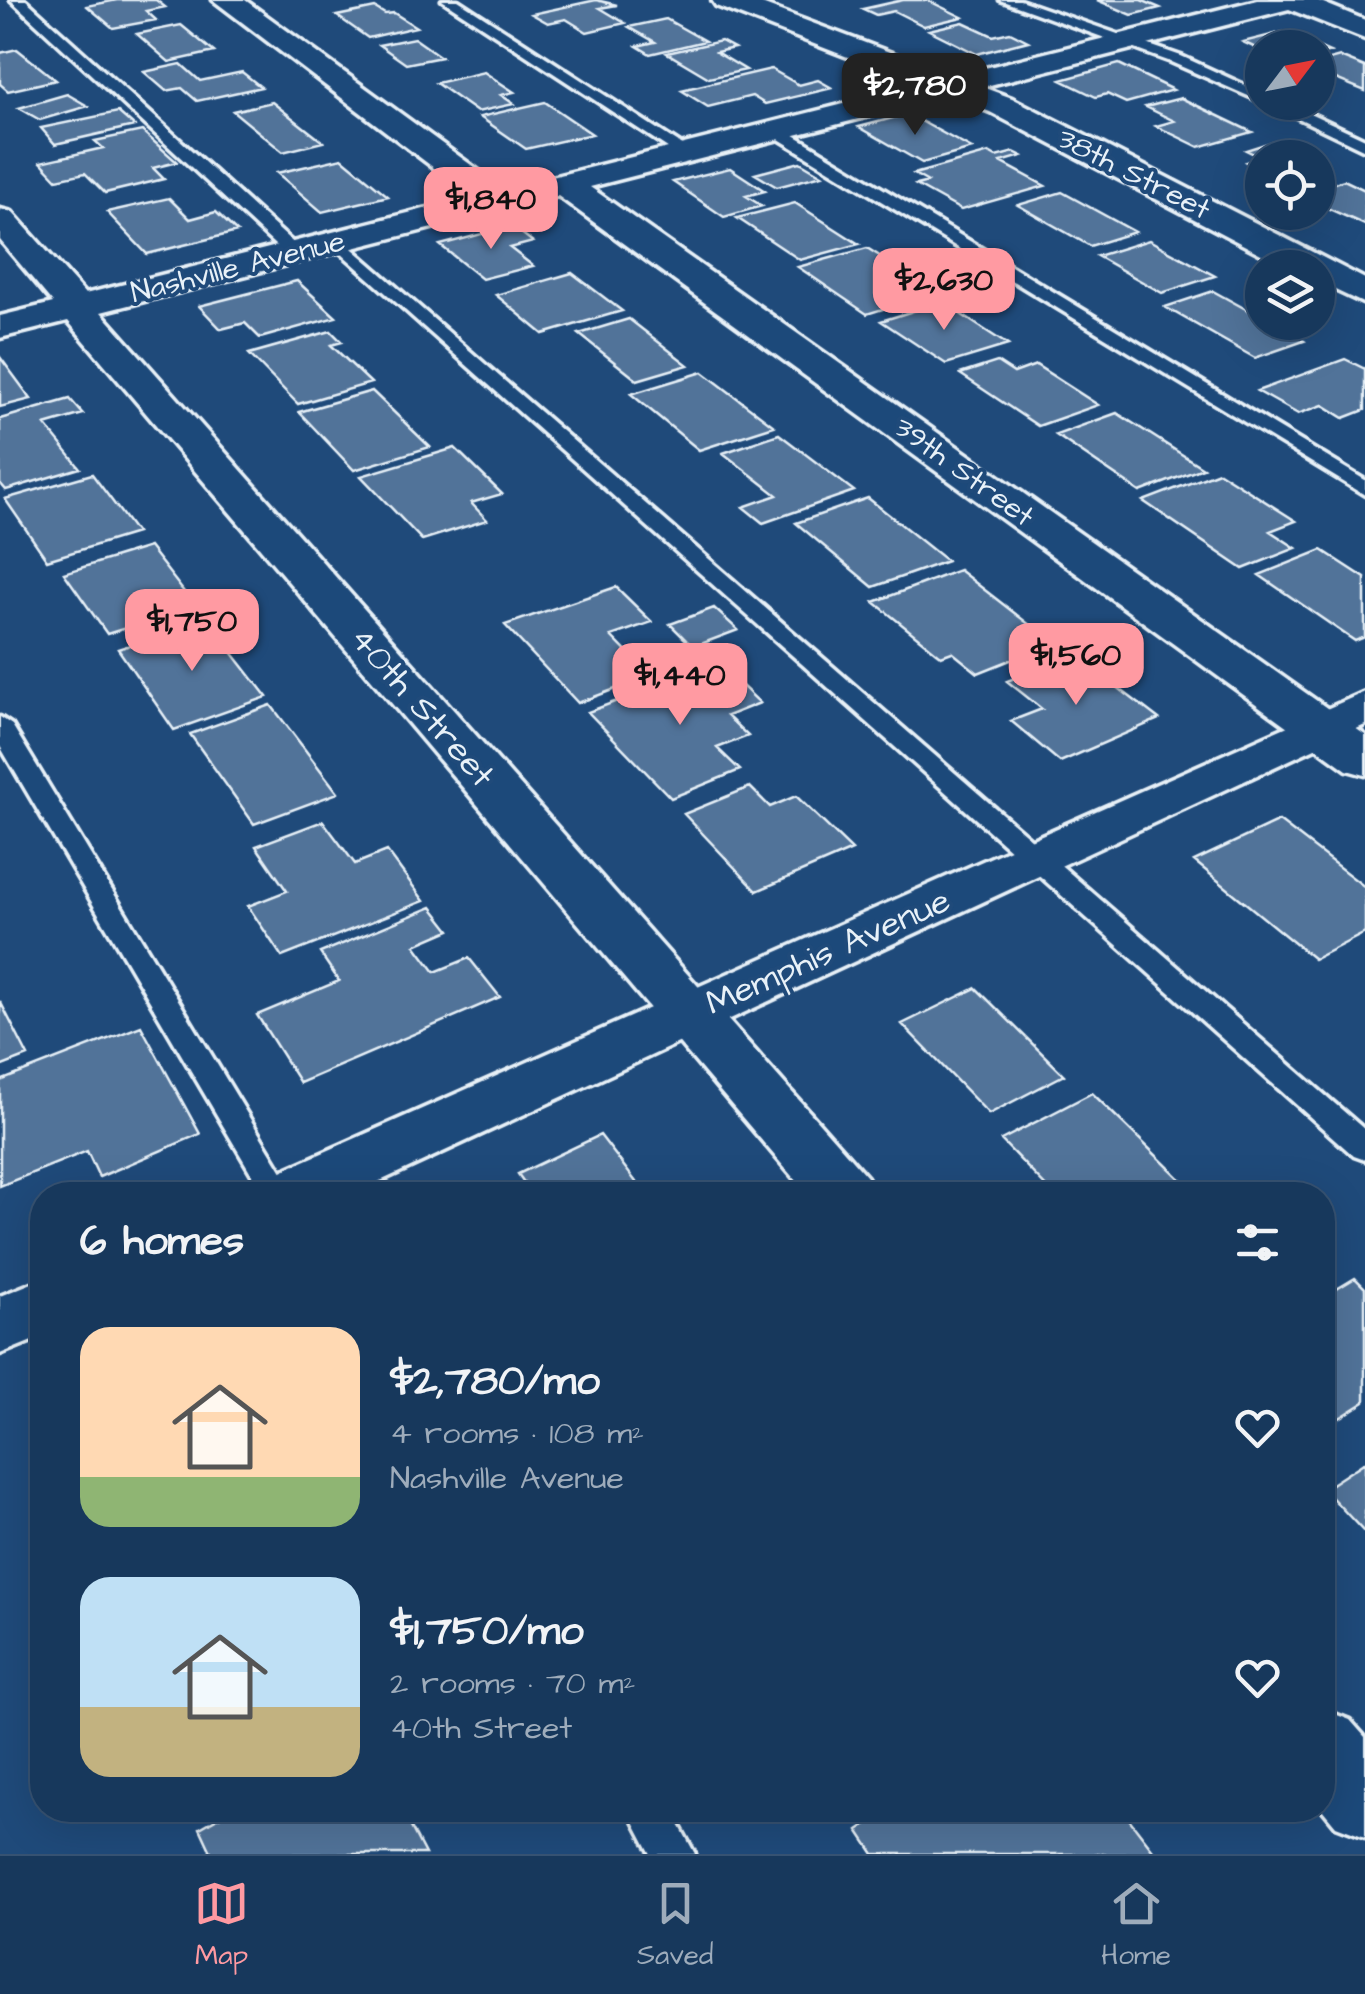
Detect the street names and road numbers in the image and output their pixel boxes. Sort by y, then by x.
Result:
street label: 38th Street [1050,118,1218,230]
street label: Nashville Avenue [127,220,349,314]
street label: 39th Street [885,407,1043,537]
street label: 40th Street [338,616,506,798]
street label: Memphis Avenue [698,876,958,1028]

